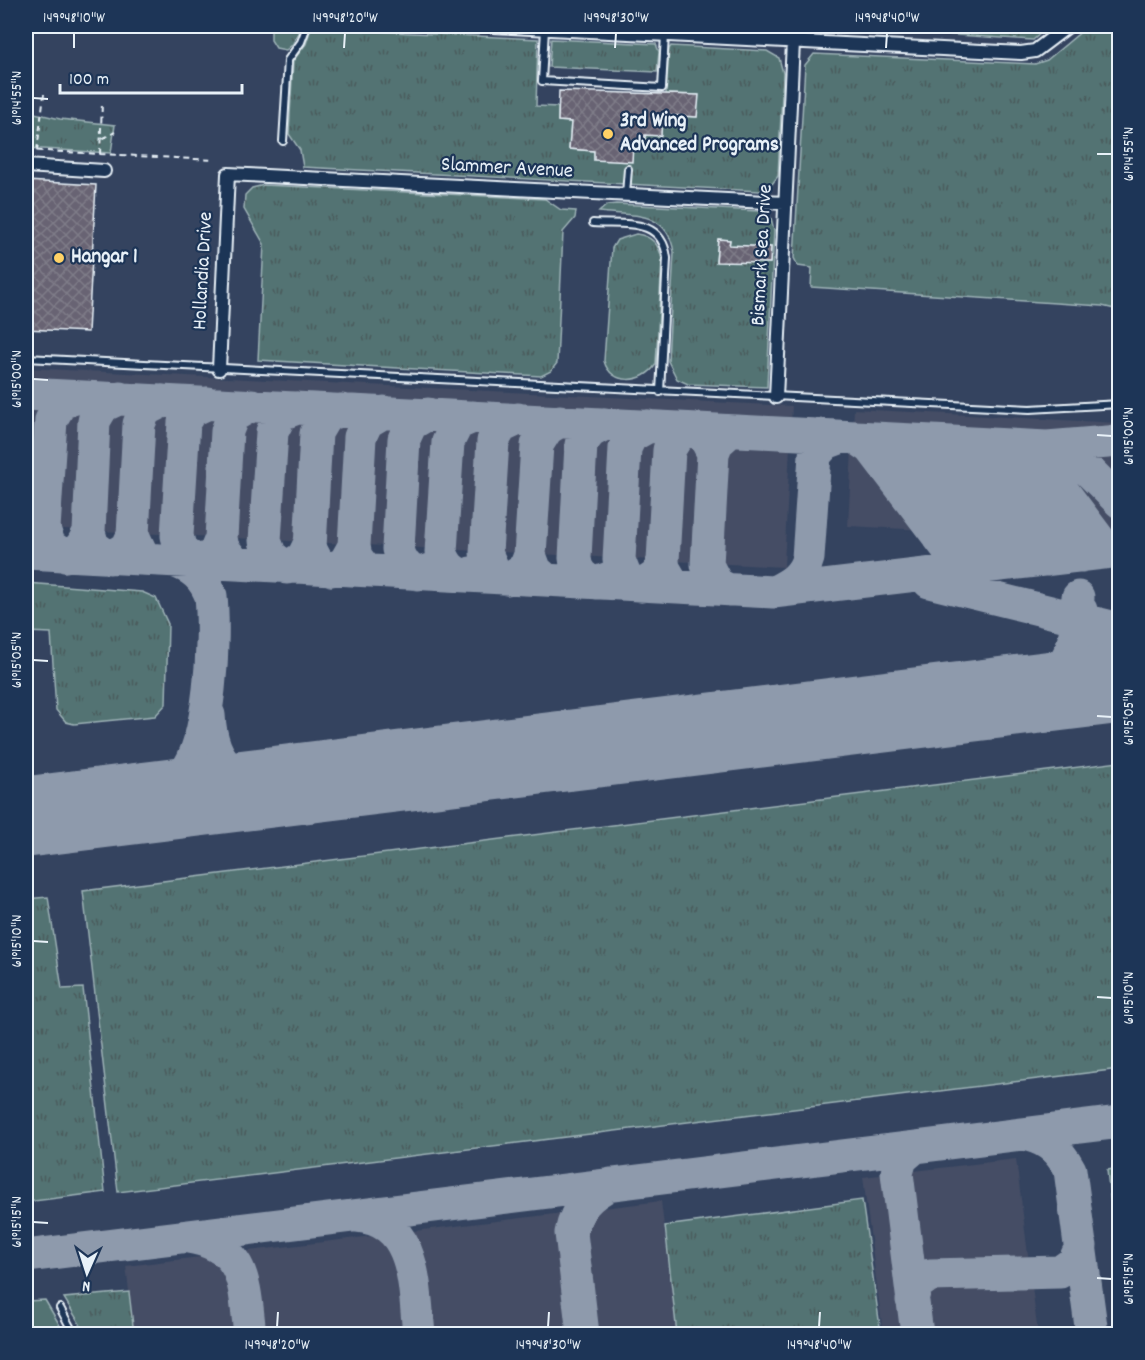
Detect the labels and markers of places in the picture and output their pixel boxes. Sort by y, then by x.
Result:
place label: 3rd Wing Advanced Programs [620,107,779,161]
marker: 3rd Wing Advanced Programs [601,127,615,141]
place label: Hangar 1 [71,243,138,273]
marker: Hangar 1 [52,251,66,265]

